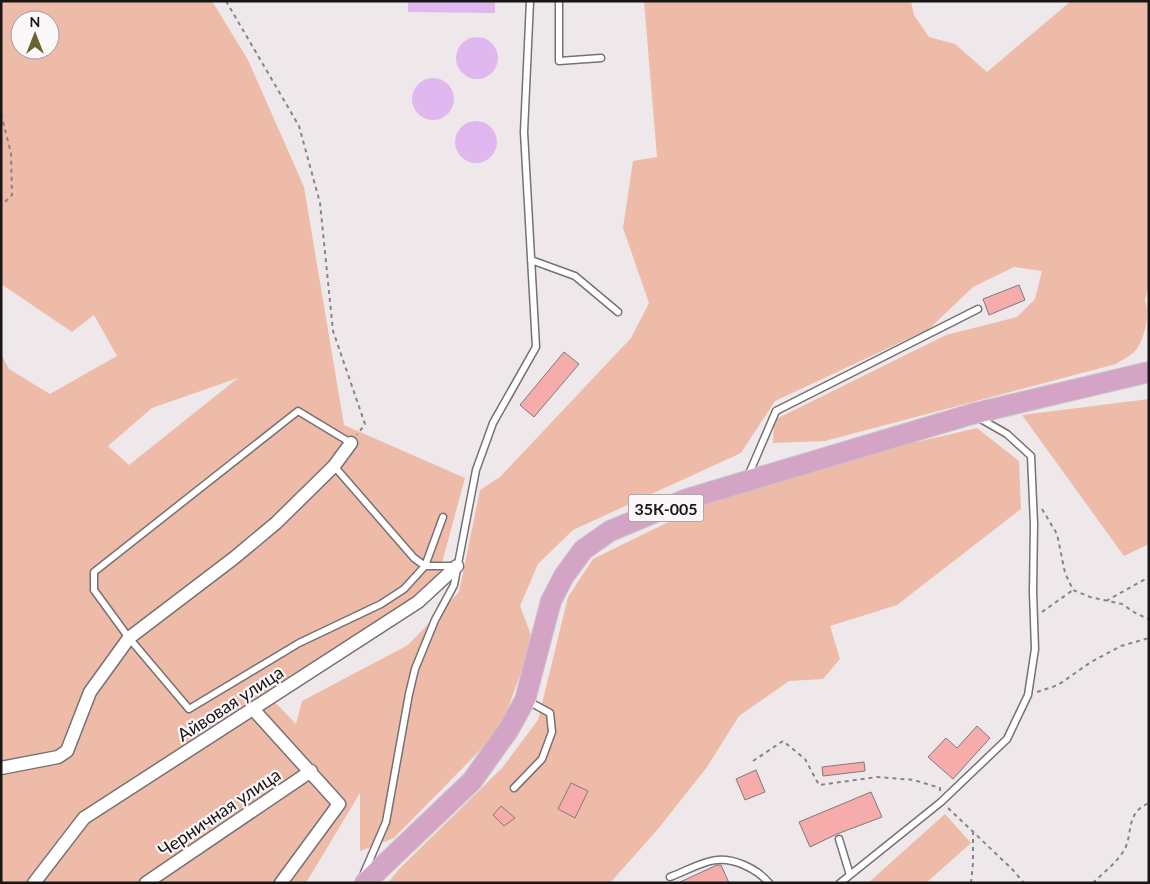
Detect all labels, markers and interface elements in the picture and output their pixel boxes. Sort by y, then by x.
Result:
north arrow [10,10,60,60]
text: N [30,13,40,30]
road number: 35К-005 [628,494,704,522]
street label: Айвовая улица [173,661,287,745]
street label: Черничная улица [154,763,284,861]

